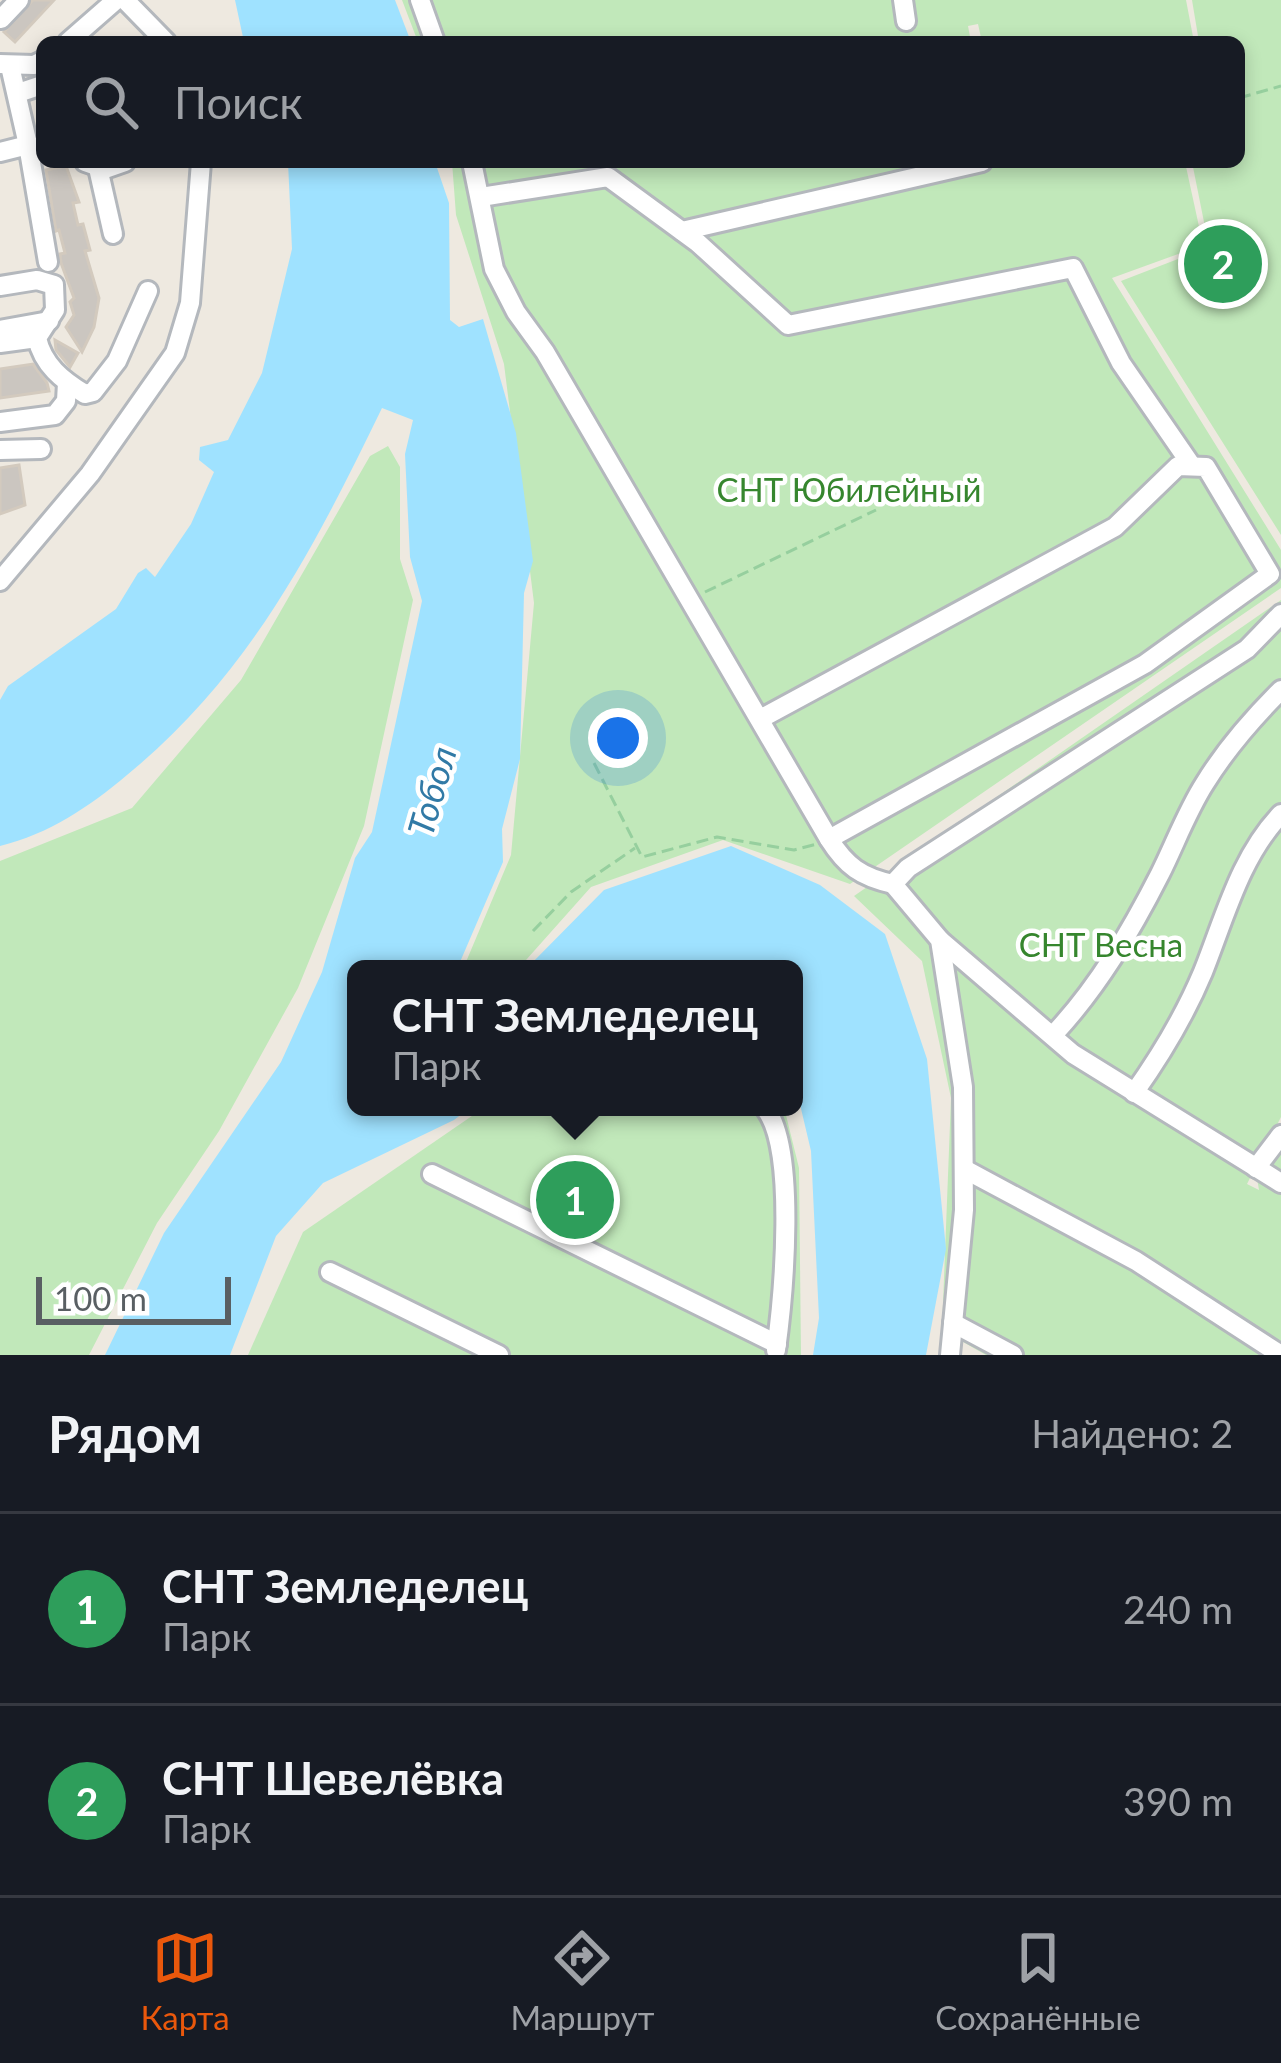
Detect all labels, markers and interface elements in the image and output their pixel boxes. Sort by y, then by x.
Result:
search box [36,36,1245,168]
icon: search [78,69,144,135]
text: Поиск [174,75,303,129]
pin: 2 [1184,219,1262,309]
park label: СНТ Юбилейный [717,469,981,509]
your location [588,708,648,768]
water label: Тобол [397,741,465,841]
park label: СНТ Весна [1019,924,1183,964]
popup [347,960,803,1116]
text: СНТ Земледелец [392,988,758,1042]
text: Парк [392,1042,481,1088]
pin: 1 [536,1155,614,1245]
scale bar [36,1271,231,1324]
text: 100 m [54,1278,147,1318]
text: Рядом [48,1403,202,1464]
text: Найдено: 2 [1031,1410,1233,1456]
text: СНТ Земледелец [162,1559,528,1613]
text: 1 [76,1586,98,1632]
text: 240 m [1123,1586,1233,1632]
text: Парк [162,1613,252,1659]
text: СНТ Шевелёвка [162,1751,504,1805]
text: 2 [76,1778,98,1824]
text: 390 m [1123,1778,1233,1824]
text: Парк [162,1805,252,1851]
tab: Карта [140,1925,230,2037]
tab: Маршрут [510,1925,654,2037]
tab: Сохранённые [935,1925,1141,2037]

